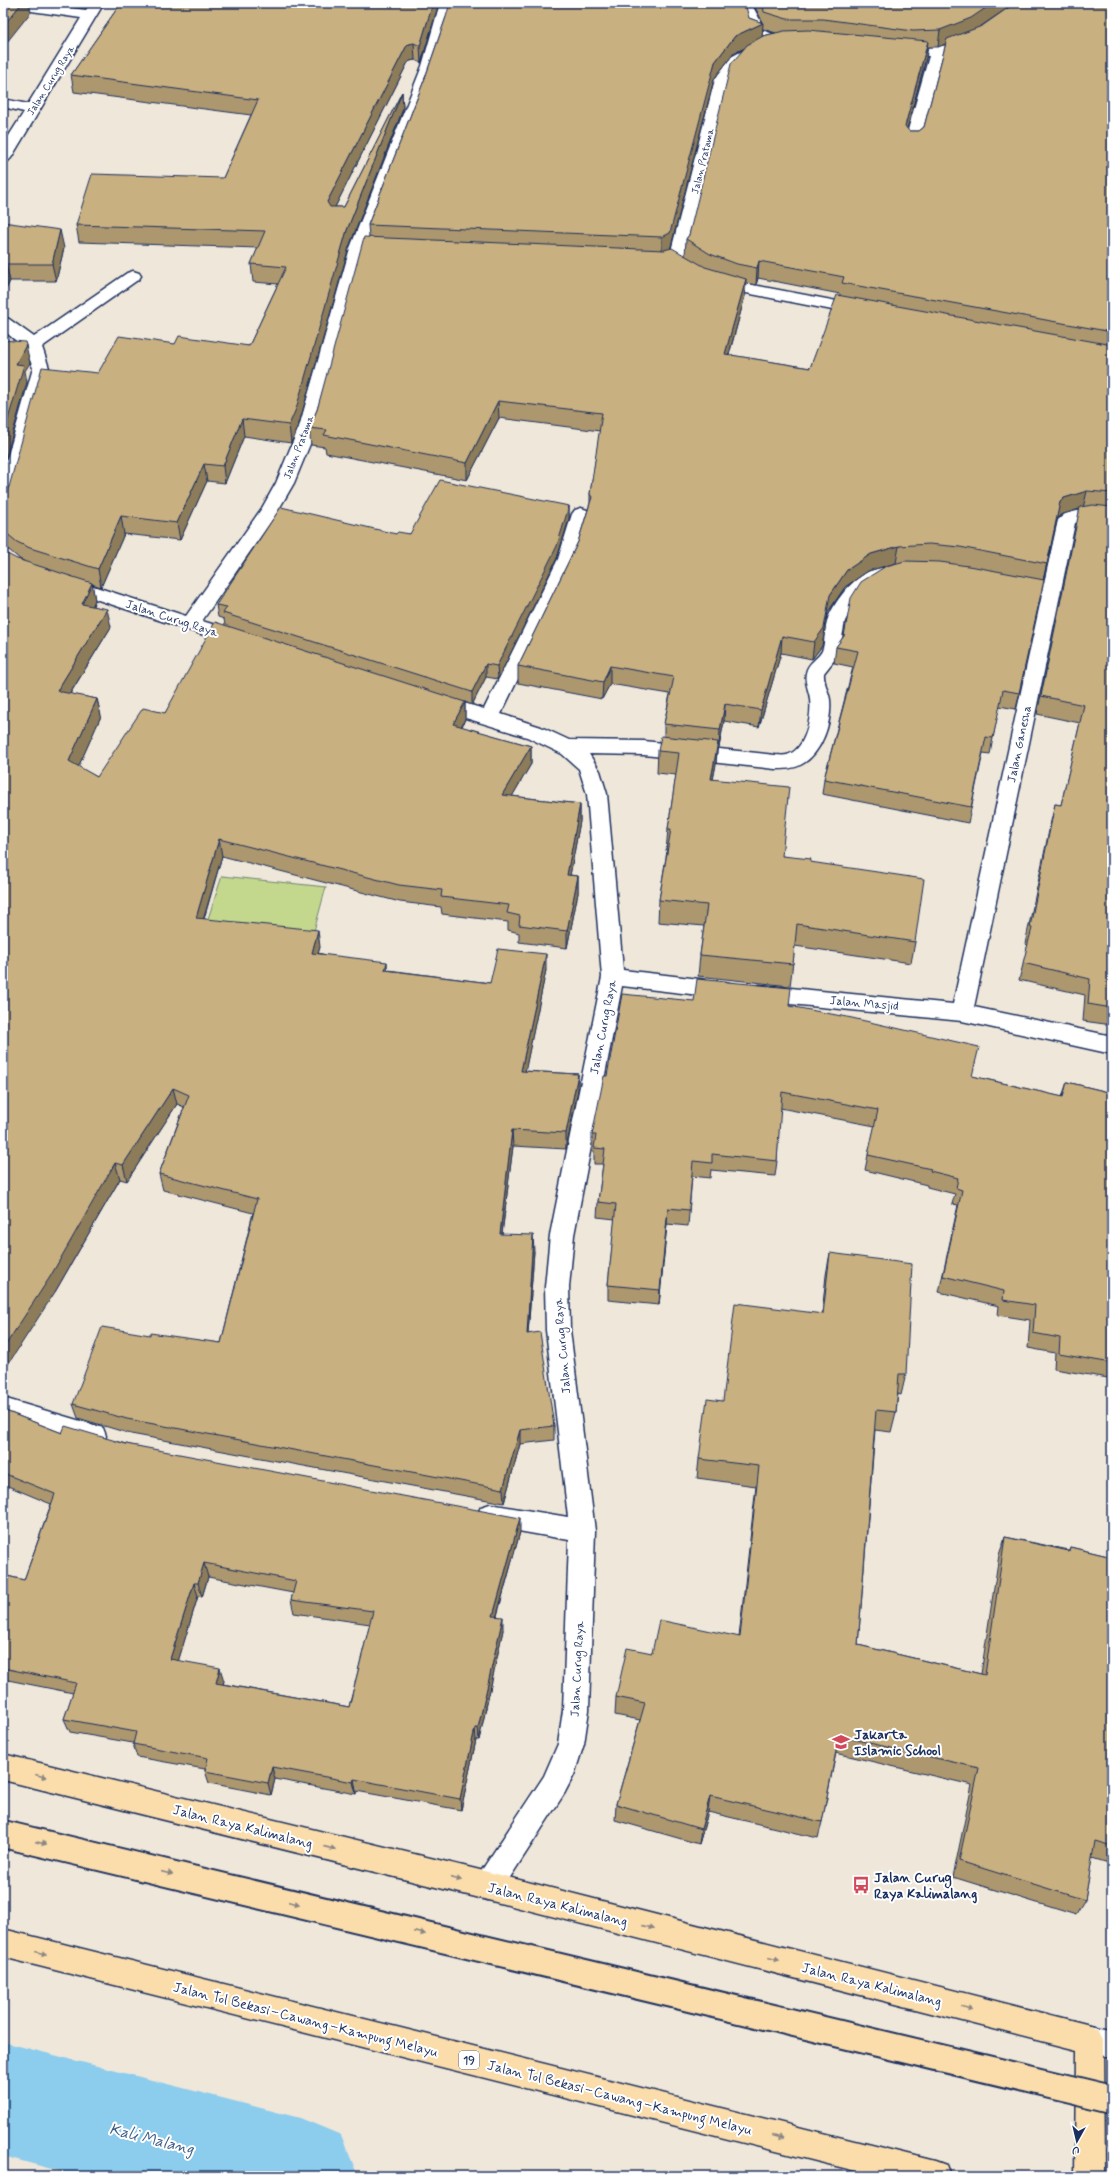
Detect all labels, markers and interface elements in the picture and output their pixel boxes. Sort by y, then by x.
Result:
street label: Jalan Curug Raya [25,43,79,119]
street label: Jalan Pratama [689,126,718,195]
street label: Jalan Pratama [281,413,318,481]
street label: Jalan Curug Raya [124,597,221,642]
street label: Jalan Ganesha [1004,704,1036,784]
street label: Jalan Curug Raya [587,978,621,1076]
street label: Jalan Masjid [829,993,899,1015]
street label: Jalan Curug Raya [551,1297,575,1394]
street label: Jalan Curug Raya [567,1620,589,1717]
place label: Jakarta Islamic School [854,1726,941,1760]
school or university icon: Jakarta Islamic School [831,1732,851,1752]
one-way arrow [35,1774,47,1780]
street label: Jalan Raya Kalimalang [171,1801,315,1853]
one-way arrow [35,1840,47,1846]
one-way arrow [324,1845,336,1851]
place label: Jalan Curug Raya Kalimalang [874,1869,977,1904]
one-way arrow [162,1870,174,1876]
bus stop icon: Jalan Curug Raya Kalimalang [851,1875,871,1895]
one-way arrow [450,1876,463,1882]
street label: Jalan Raya Kalimalang [486,1879,630,1931]
one-way arrow [288,1901,300,1907]
one-way arrow [642,1924,654,1930]
one-way arrow [414,1931,426,1937]
one-way arrow [35,1950,47,1956]
one-way arrow [767,1956,780,1962]
street label: Jalan Raya Kalimalang [800,1959,944,2011]
street label: Jalan Tol Bekasi–Cawang–Kampung Melayu [171,1978,440,2064]
one-way arrow [962,2005,974,2011]
road number: 19 [459,2051,479,2069]
street label: Jalan Tol Bekasi–Cawang–Kampung Melayu [485,2056,754,2142]
water label: Kali Malang [107,2119,197,2160]
north arrow [1057,2121,1097,2161]
one-way arrow [772,2134,784,2140]
text: U [1071,2142,1080,2157]

